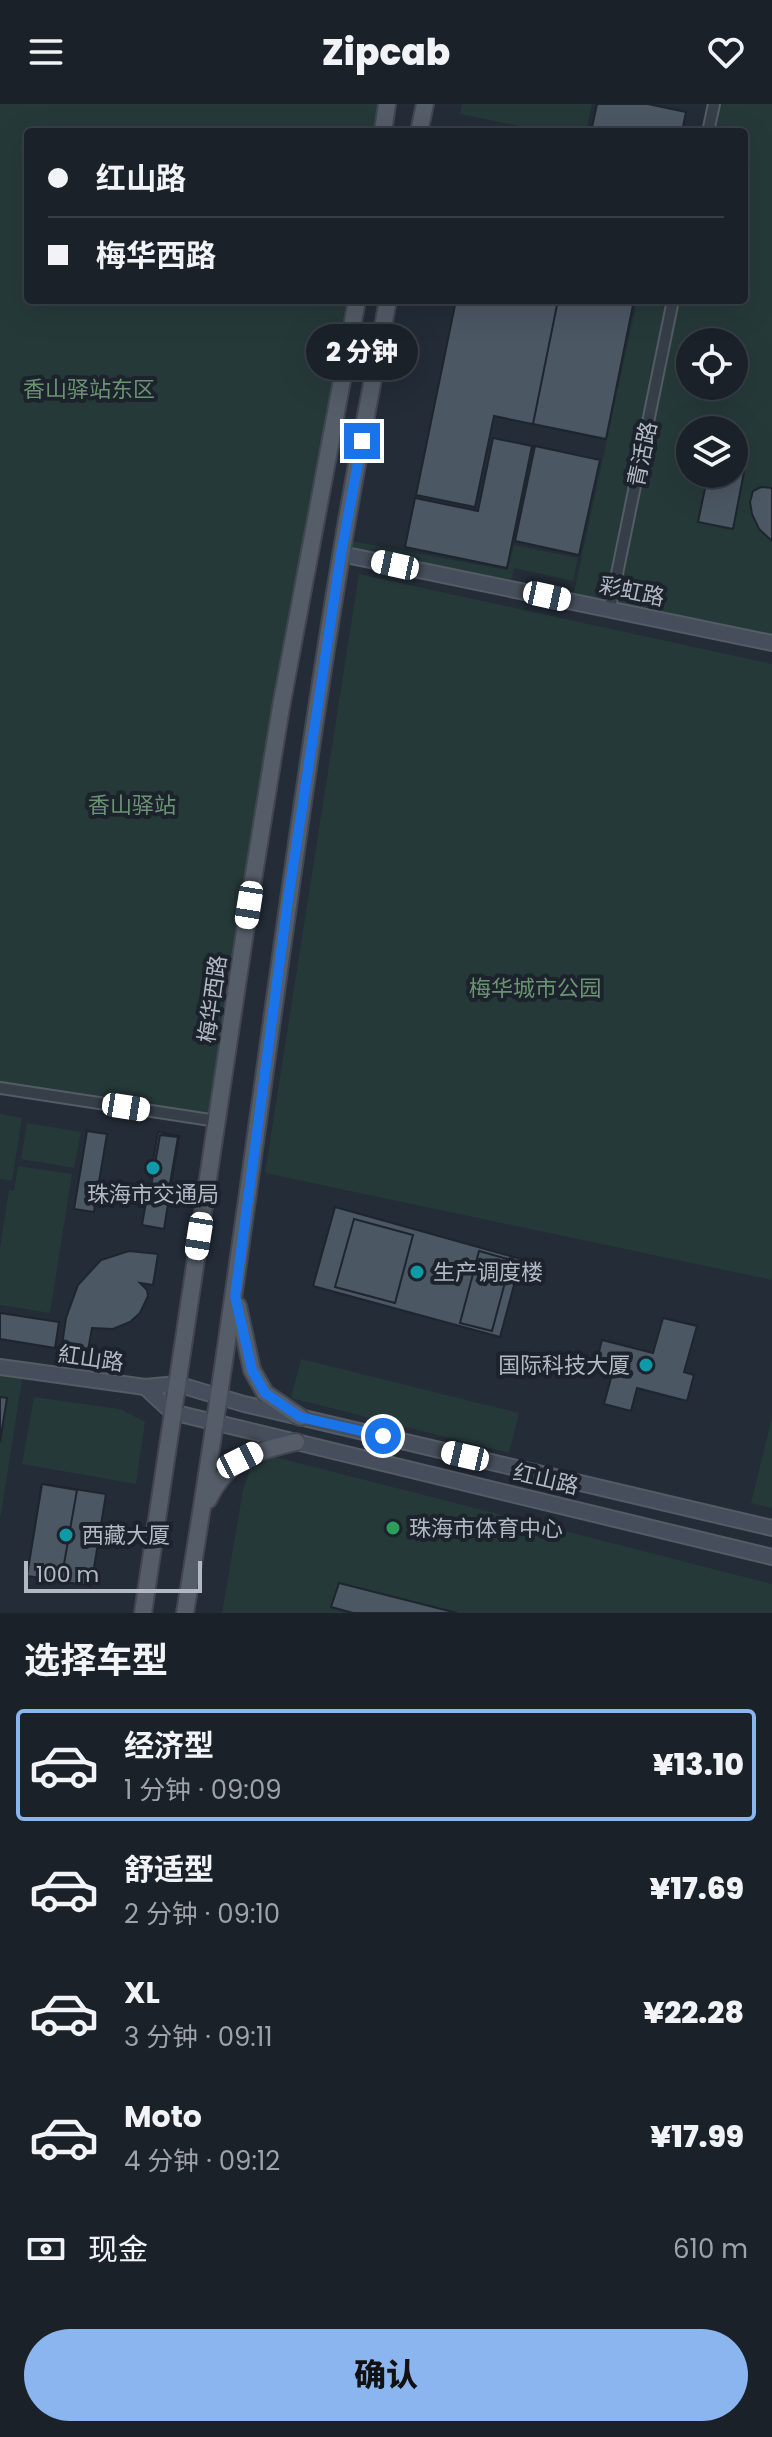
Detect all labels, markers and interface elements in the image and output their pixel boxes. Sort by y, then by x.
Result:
text: Zipcab [322,27,450,78]
icon: menu [24,30,68,74]
icon: heart [704,30,748,74]
text: 红山路 [96,157,186,200]
text: 梅华西路 [96,234,216,277]
callout: 2 分钟 [306,325,418,381]
map controls [676,328,748,488]
button: locate [676,328,748,400]
text: 2 分钟 [326,334,398,370]
park label: 香山驿站东区 [23,374,155,405]
button: layers [676,416,748,488]
street label: 青活路 [620,419,665,490]
route end [344,423,380,459]
car [369,548,421,582]
street label: 彩虹路 [596,569,667,614]
car [521,579,573,613]
park label: 香山驿站 [88,790,176,821]
car [233,879,265,931]
street label: 梅华西路 [191,953,234,1045]
park label: 梅华城市公园 [469,973,601,1004]
car [100,1091,152,1123]
marker: 珠海市交通局 [144,1159,162,1177]
place label: 珠海市交通局 [87,1179,219,1210]
car [183,1210,215,1262]
place label: 生产调度楼 [433,1257,543,1288]
marker: 生产调度楼 [408,1263,426,1281]
street label: 紅山路 [56,1339,126,1378]
place label: 国际科技大厦 [498,1350,630,1381]
marker: 国际科技大厦 [637,1356,655,1374]
route start [365,1418,401,1454]
car [213,1438,267,1482]
car [439,1439,491,1473]
street label: 红山路 [510,1457,582,1502]
place label: 珠海市体育中心 [409,1513,563,1544]
marker: 珠海市体育中心 [384,1519,402,1537]
place label: 西藏大厦 [82,1520,170,1551]
marker: 西藏大厦 [57,1526,75,1544]
scale bar [24,1557,202,1593]
text: 100 m [36,1559,99,1590]
text: 选择车型 [24,1635,168,1686]
text: 经济型 [124,1724,214,1767]
icon: car [28,1729,100,1801]
text: ¥13.10 [653,1743,744,1786]
text: 1 分钟 · 09:09 [124,1772,282,1808]
text: 舒适型 [124,1848,214,1891]
icon: car [28,1853,100,1925]
text: ¥17.69 [649,1867,744,1910]
text: 2 分钟 · 09:10 [124,1896,280,1932]
text: XL [124,1971,160,2014]
icon: car [28,1977,100,2049]
text: ¥22.28 [643,1991,744,2034]
text: 3 分钟 · 09:11 [124,2019,273,2055]
text: Moto [124,2095,202,2138]
icon: car [28,2101,100,2173]
text: ¥17.99 [650,2115,744,2158]
text: 4 分钟 · 09:12 [124,2143,280,2179]
icon: cash [24,2227,68,2271]
text: 现金 [88,2228,148,2271]
text: 610 m [673,2231,748,2267]
button: 确认 [24,2329,748,2421]

